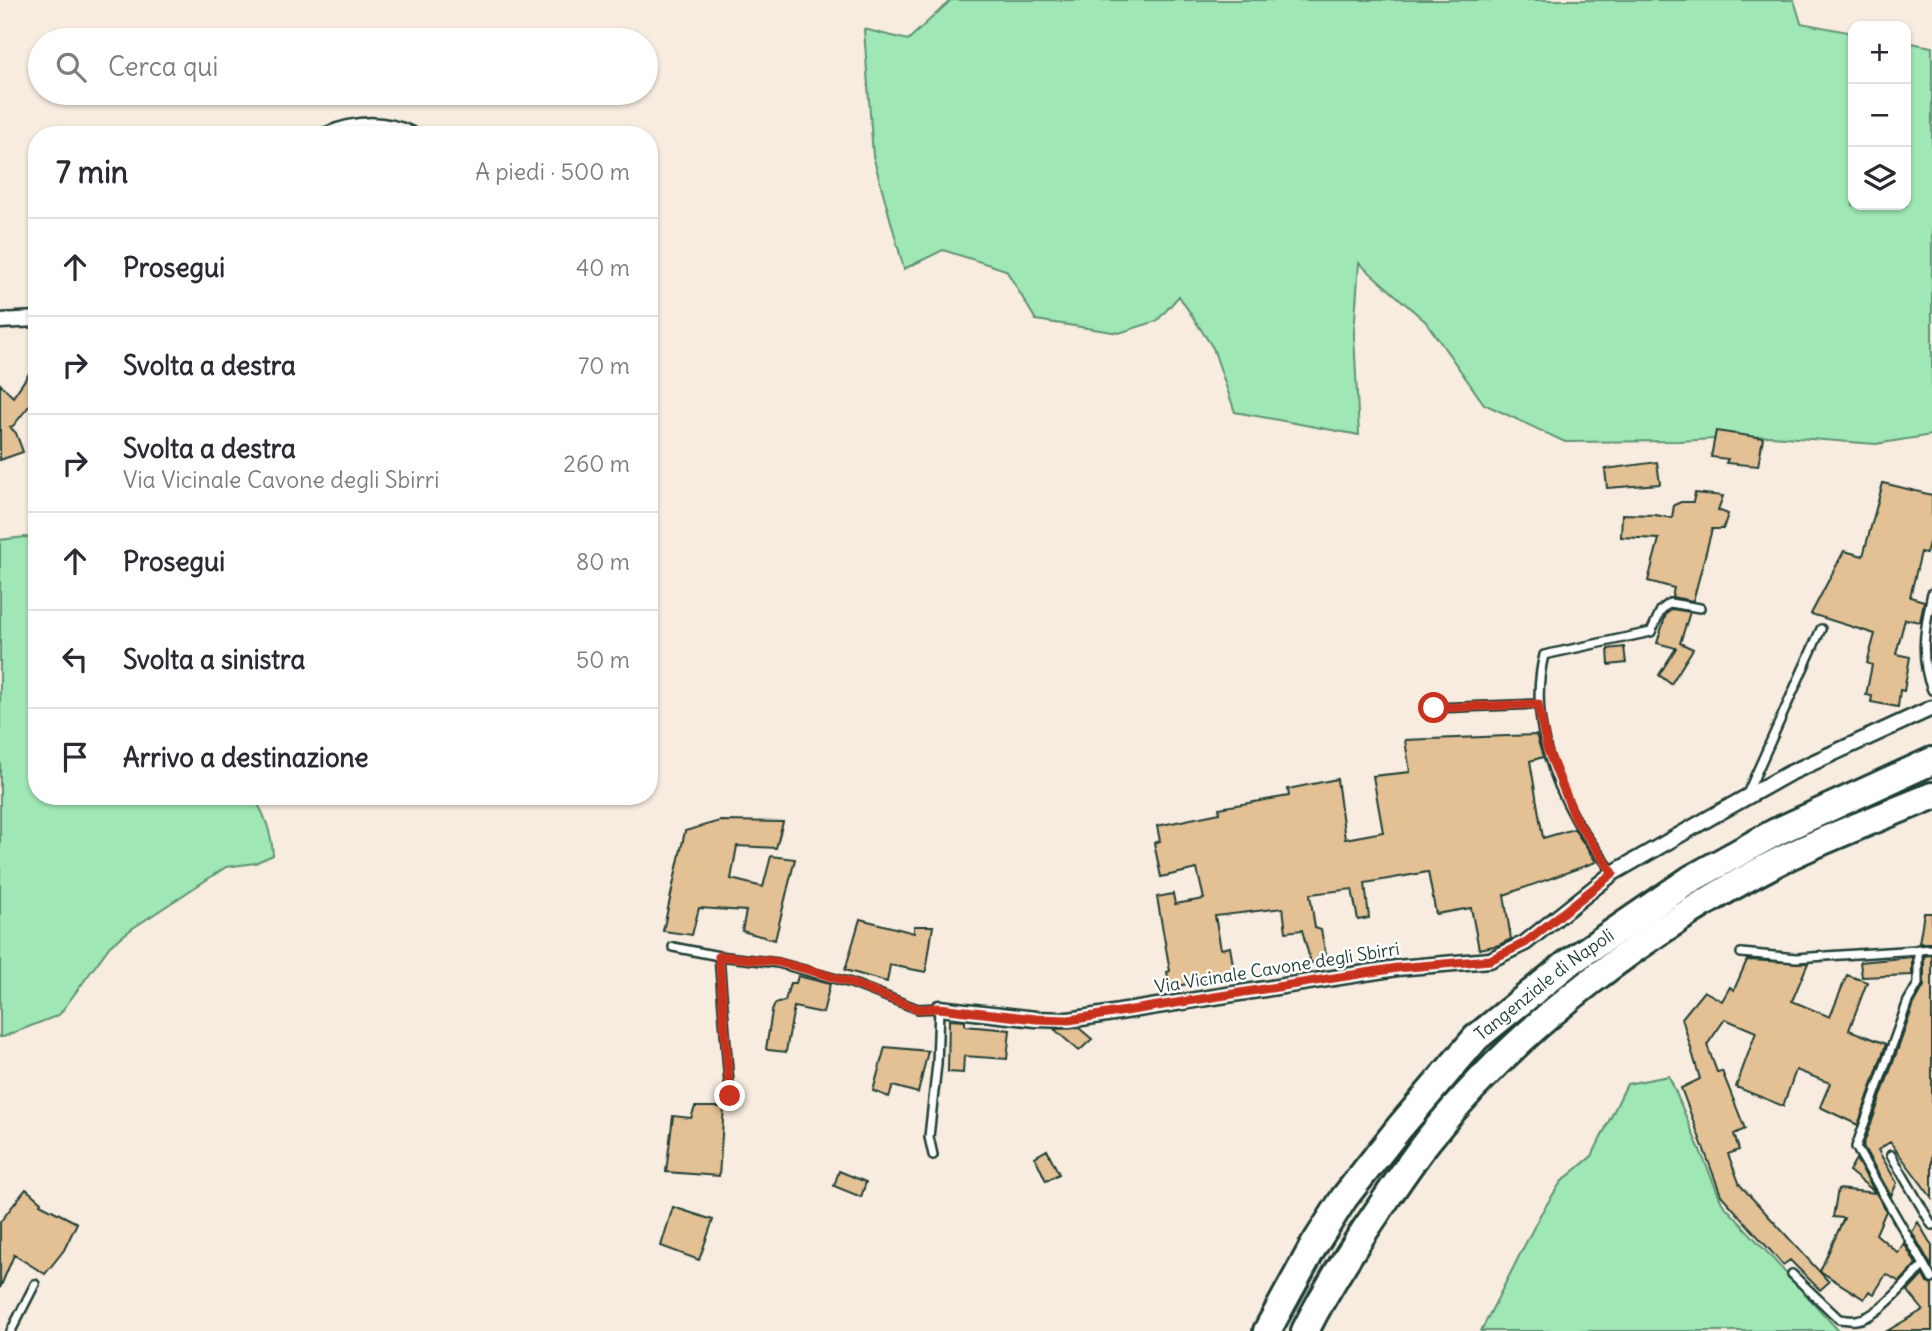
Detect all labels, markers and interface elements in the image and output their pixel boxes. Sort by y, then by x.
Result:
map controls [1848,21,1911,210]
button: + [1848,21,1911,84]
search box [28,28,658,105]
icon: search [52,48,90,86]
text: Cerca qui [108,50,218,83]
button: − [1848,84,1911,147]
button: layers [1848,147,1911,210]
text: 7 min [56,153,128,191]
text: A piedi · 500 m [475,157,630,186]
icon: ahead [56,248,94,286]
text: Prosegui [123,251,225,284]
text: 40 m [576,253,630,282]
icon: right [56,346,94,384]
text: Svolta a destra [123,349,296,382]
text: 70 m [578,351,630,380]
text: Svolta a destra [123,432,296,465]
icon: right [56,444,94,482]
text: 260 m [563,449,630,478]
text: Via Vicinale Cavone degli Sbirri [123,465,439,494]
icon: ahead [56,542,94,580]
text: Prosegui [123,545,225,578]
text: 80 m [576,547,630,576]
icon: left [56,640,94,678]
text: Svolta a sinistra [123,643,305,676]
text: 50 m [576,645,630,674]
route start [1418,692,1449,723]
icon: arrive [56,738,94,776]
text: Arrivo a destinazione [123,741,369,774]
street label: Tangenziale di Napoli [1470,923,1618,1045]
street label: Via Vicinale Cavone degli Sbirri [1153,937,1401,998]
route end [714,1080,745,1111]

